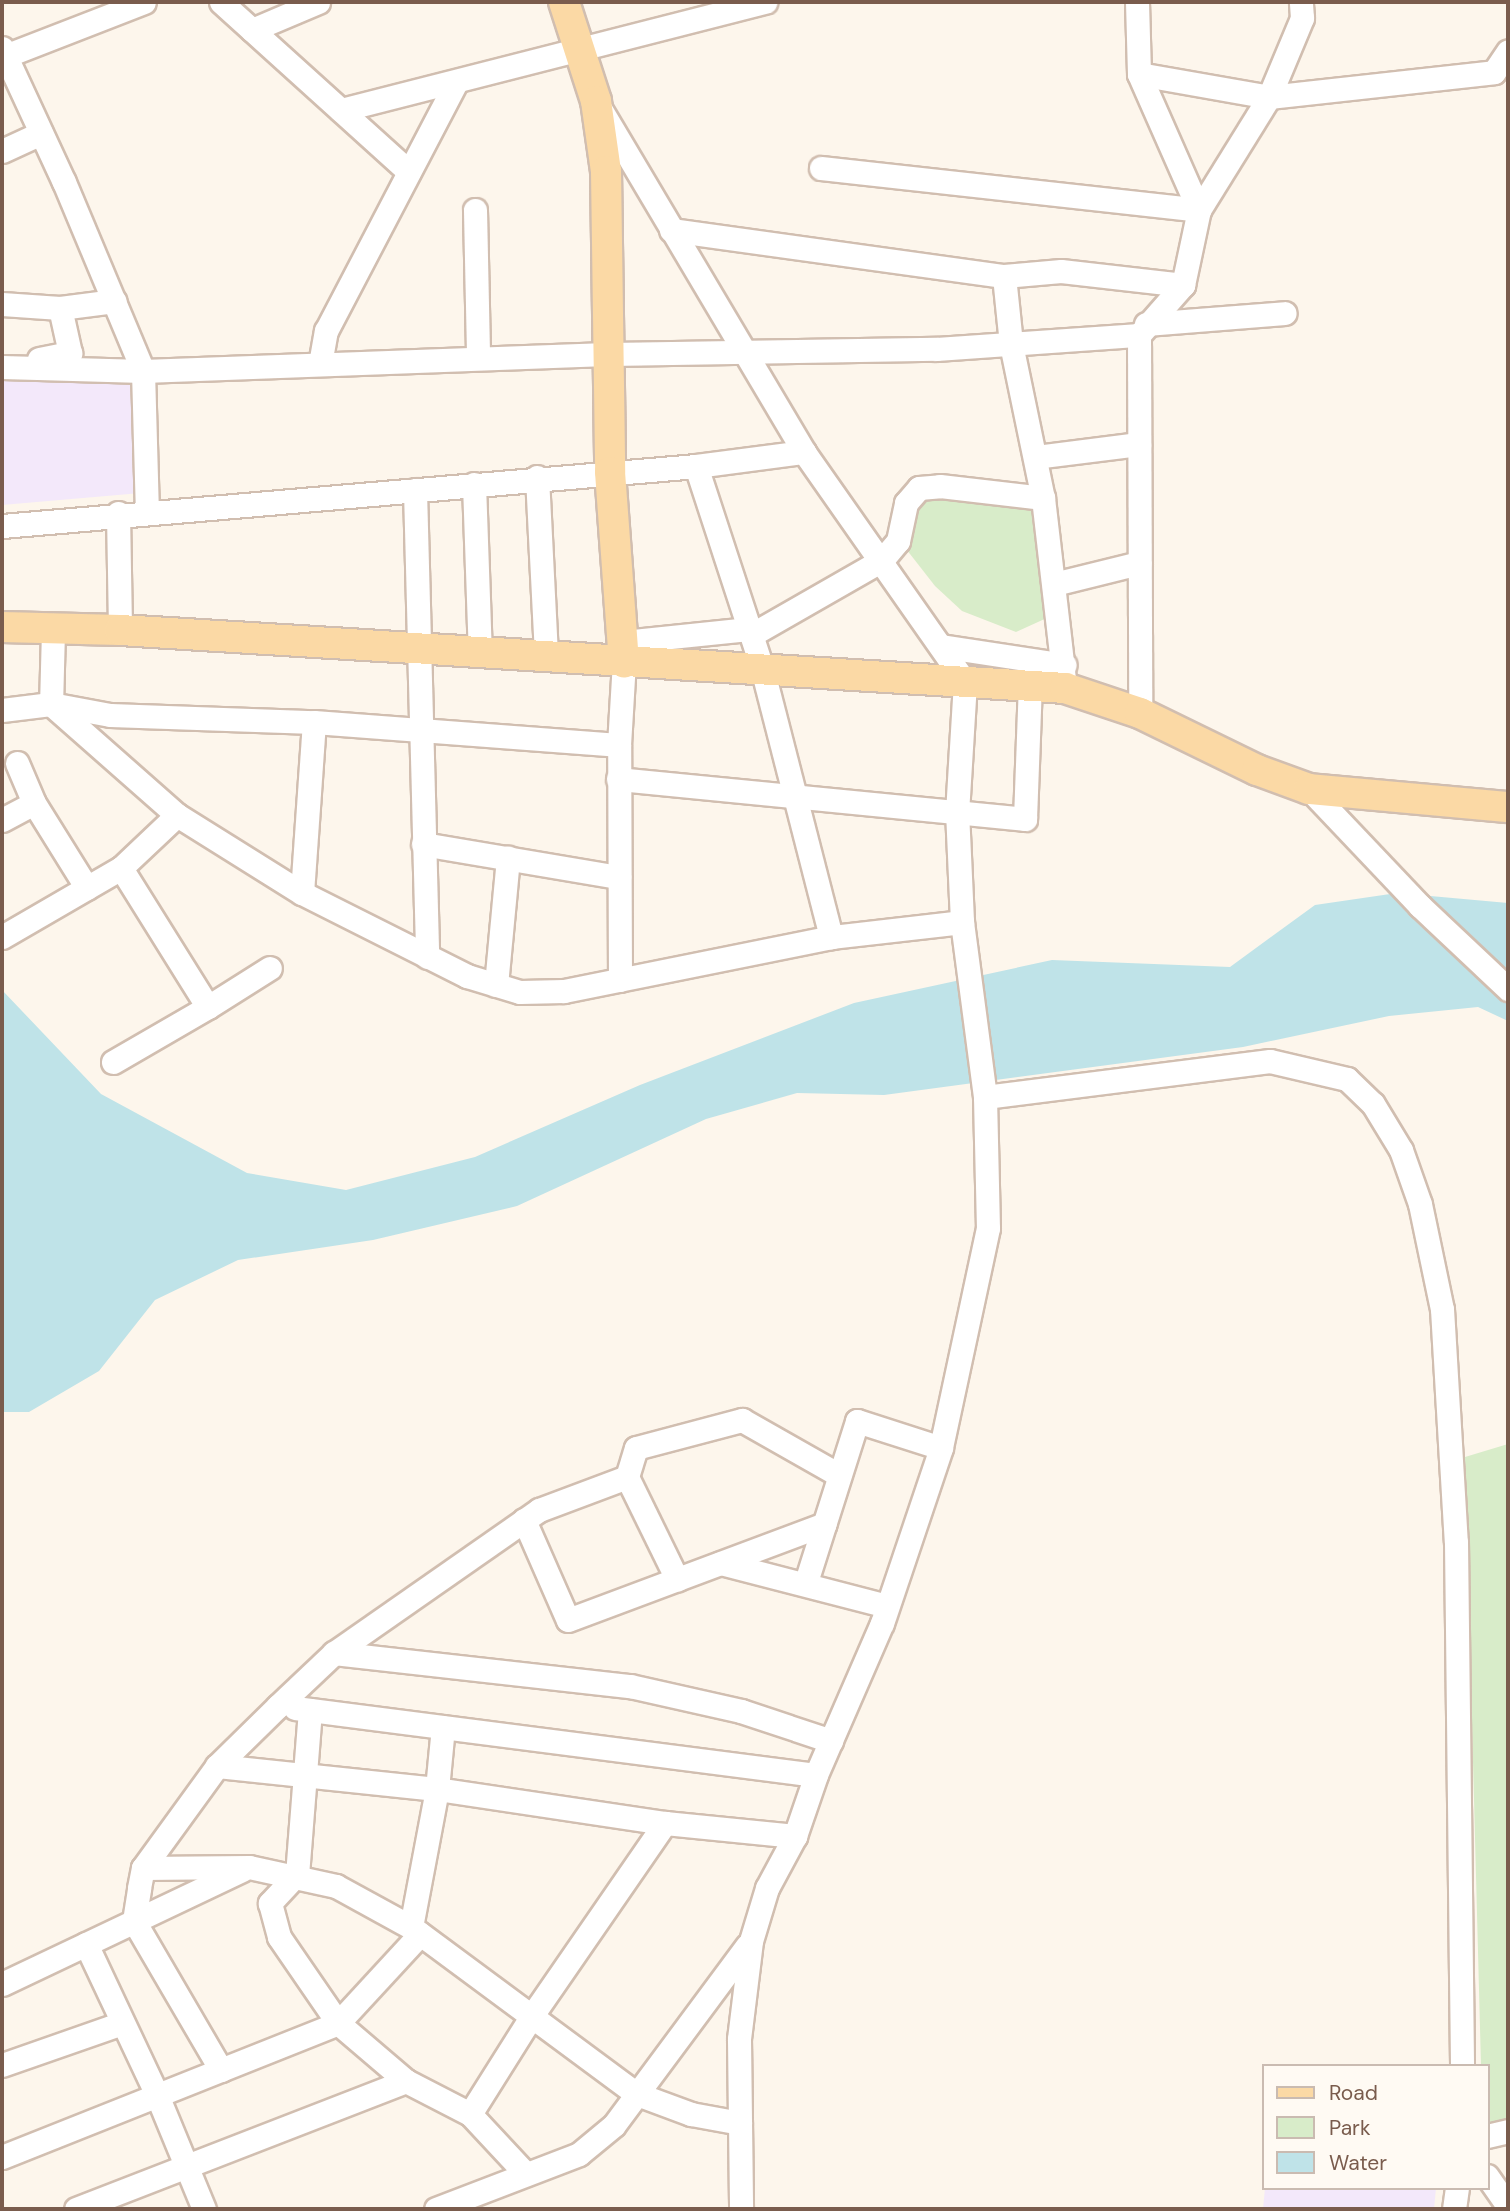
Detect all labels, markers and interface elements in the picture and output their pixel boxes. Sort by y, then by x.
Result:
legend [1262,2064,1489,2190]
text: Road [1329,2079,1378,2107]
text: Park [1329,2114,1370,2142]
text: Water [1329,2149,1387,2177]

